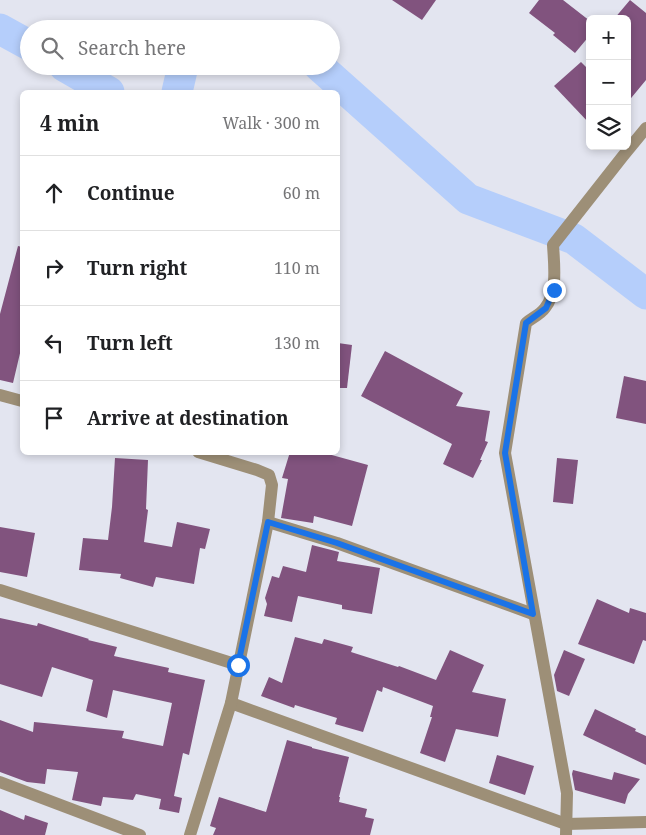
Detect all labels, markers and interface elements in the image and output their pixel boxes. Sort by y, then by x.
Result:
map controls [586,15,631,150]
button: + [586,15,631,60]
search box [20,20,340,75]
icon: search [38,34,66,62]
text: Search here [78,35,186,61]
button: − [586,60,631,105]
button: layers [586,105,631,150]
text: 4 min [40,109,99,137]
text: Walk · 300 m [223,112,320,134]
icon: ahead [40,179,68,207]
text: Continue [87,180,175,206]
text: 60 m [283,182,320,204]
icon: right [40,254,68,282]
text: Turn right [87,255,187,281]
text: 110 m [274,257,320,279]
route end [543,279,566,302]
icon: left [40,329,68,357]
text: Turn left [87,330,173,356]
text: 130 m [274,332,320,354]
icon: arrive [40,404,68,432]
text: Arrive at destination [87,405,289,431]
route start [227,654,250,677]

